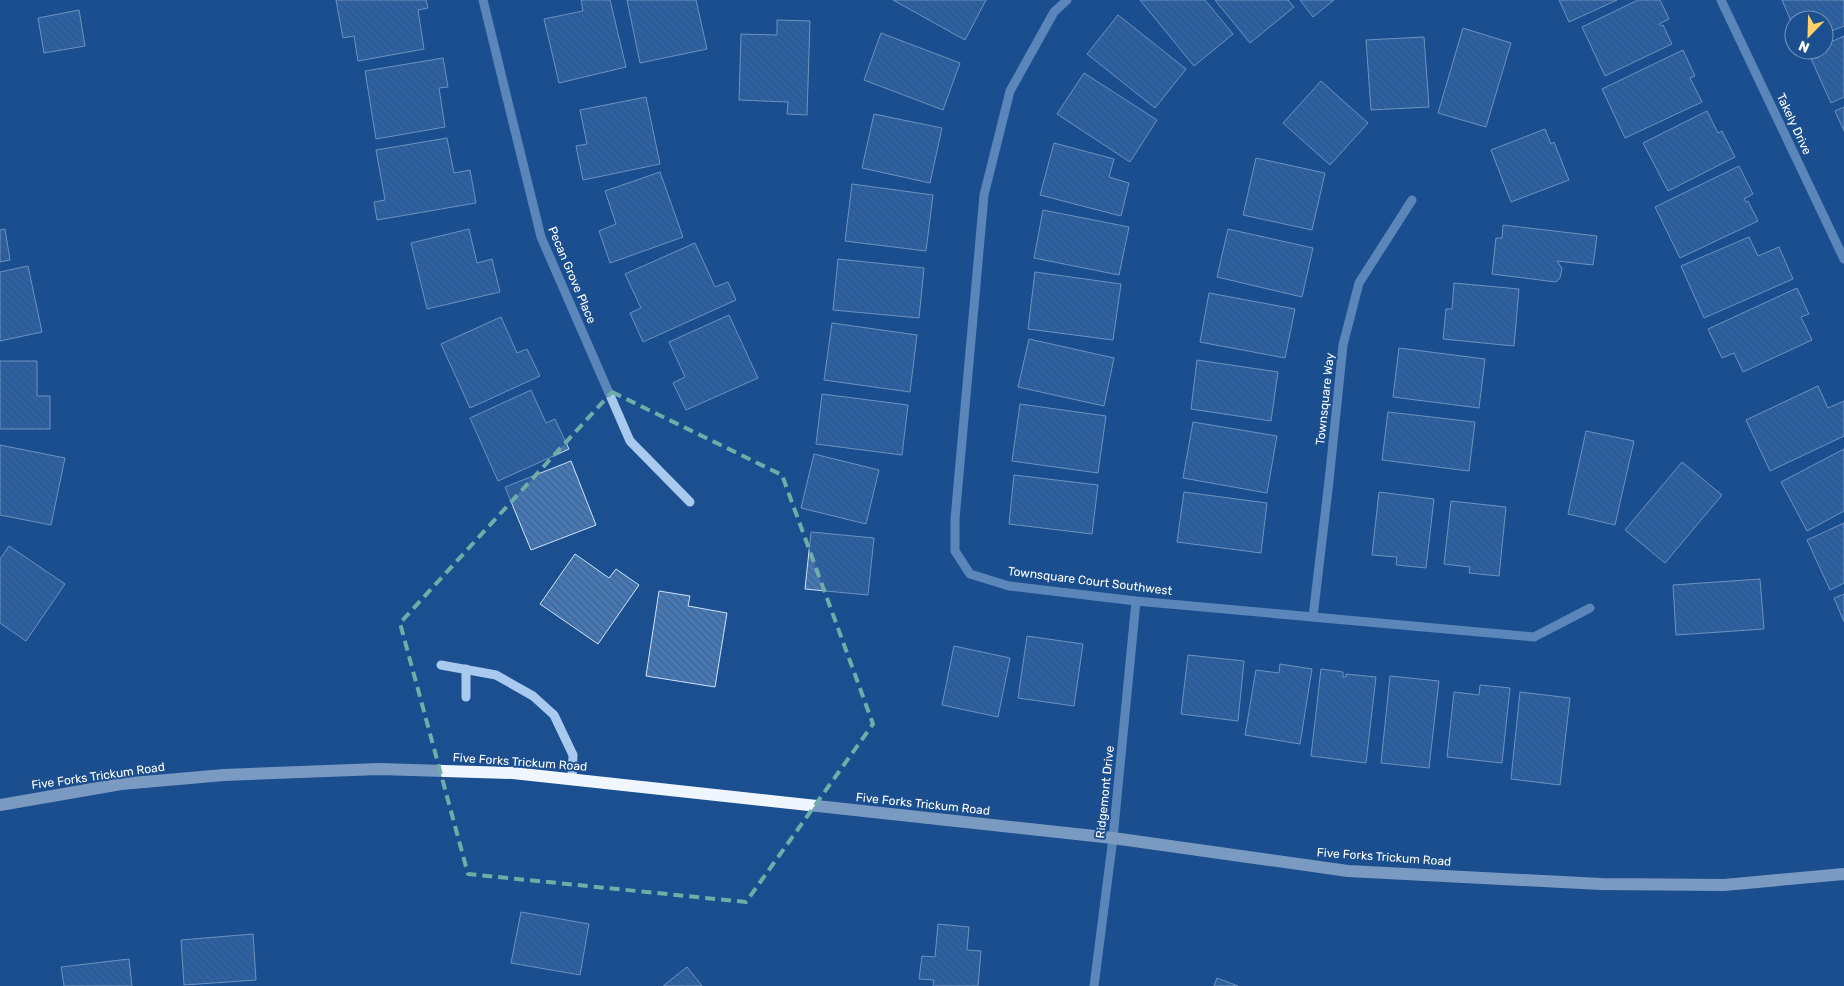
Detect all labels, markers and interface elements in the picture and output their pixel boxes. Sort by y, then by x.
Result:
north arrow [1784,10,1834,60]
text: N [1796,37,1812,56]
street label: Takely Drive [1774,91,1814,157]
street label: Pecan Grove Place [545,225,599,326]
street label: Townsquare Way [1313,352,1337,446]
street label: Townsquare Court Southwest [1007,564,1173,598]
street label: Ridgemont Drive [1093,745,1117,839]
street label: Five Forks Trickum Road [452,750,588,774]
street label: Five Forks Trickum Road [30,760,166,792]
street label: Five Forks Trickum Road [855,790,991,818]
street label: Five Forks Trickum Road [1316,845,1452,869]

